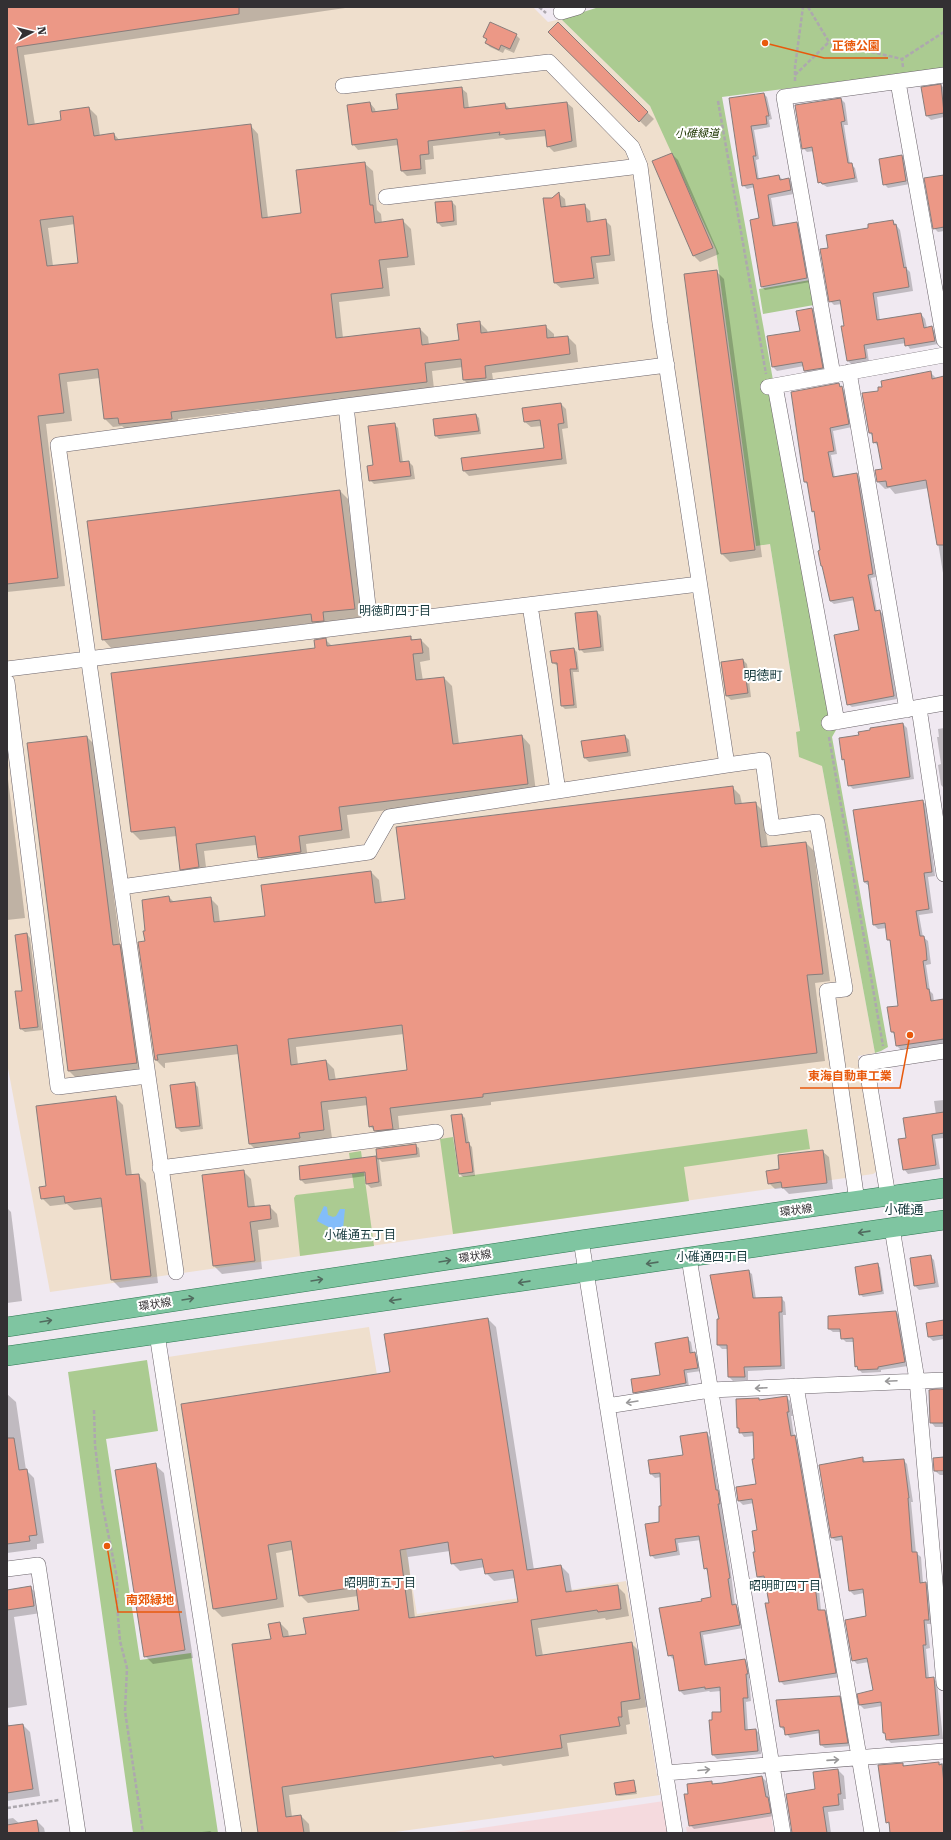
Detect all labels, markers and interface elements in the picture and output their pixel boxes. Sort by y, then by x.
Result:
north arrow [12,12,52,52]
text: N [34,26,48,36]
callout: 正徳公園 [824,34,888,58]
text: 正徳公園 [832,39,880,53]
park label: 小碓緑道 [675,127,721,140]
district label: 明徳町四丁目 [359,604,431,618]
district label: 明徳町 [743,668,783,683]
callout: 東海自動車工業 [800,1064,900,1088]
text: 東海自動車工業 [808,1069,892,1083]
street label: 環状線 [779,1202,813,1219]
district label: 小碓通 [884,1202,924,1217]
district label: 小碓通五丁目 [324,1228,396,1242]
one-way arrow [858,1228,871,1236]
street label: 環状線 [458,1247,492,1265]
district label: 小碓通四丁目 [676,1250,748,1264]
one-way arrow [438,1257,451,1265]
one-way arrow [646,1259,659,1267]
one-way arrow [310,1276,323,1284]
one-way arrow [518,1278,531,1286]
street label: 環状線 [138,1295,172,1313]
one-way arrow [181,1295,194,1303]
one-way arrow [389,1296,402,1304]
one-way arrow [39,1317,52,1325]
one-way arrow [885,1378,898,1385]
one-way arrow [755,1384,768,1391]
one-way arrow [626,1398,639,1406]
district label: 昭明町五丁目 [344,1576,416,1590]
district label: 昭明町四丁目 [749,1579,821,1593]
callout: 南郊緑地 [118,1588,182,1612]
text: 南郊緑地 [126,1593,174,1607]
one-way arrow [826,1756,839,1764]
one-way arrow [697,1767,710,1774]

